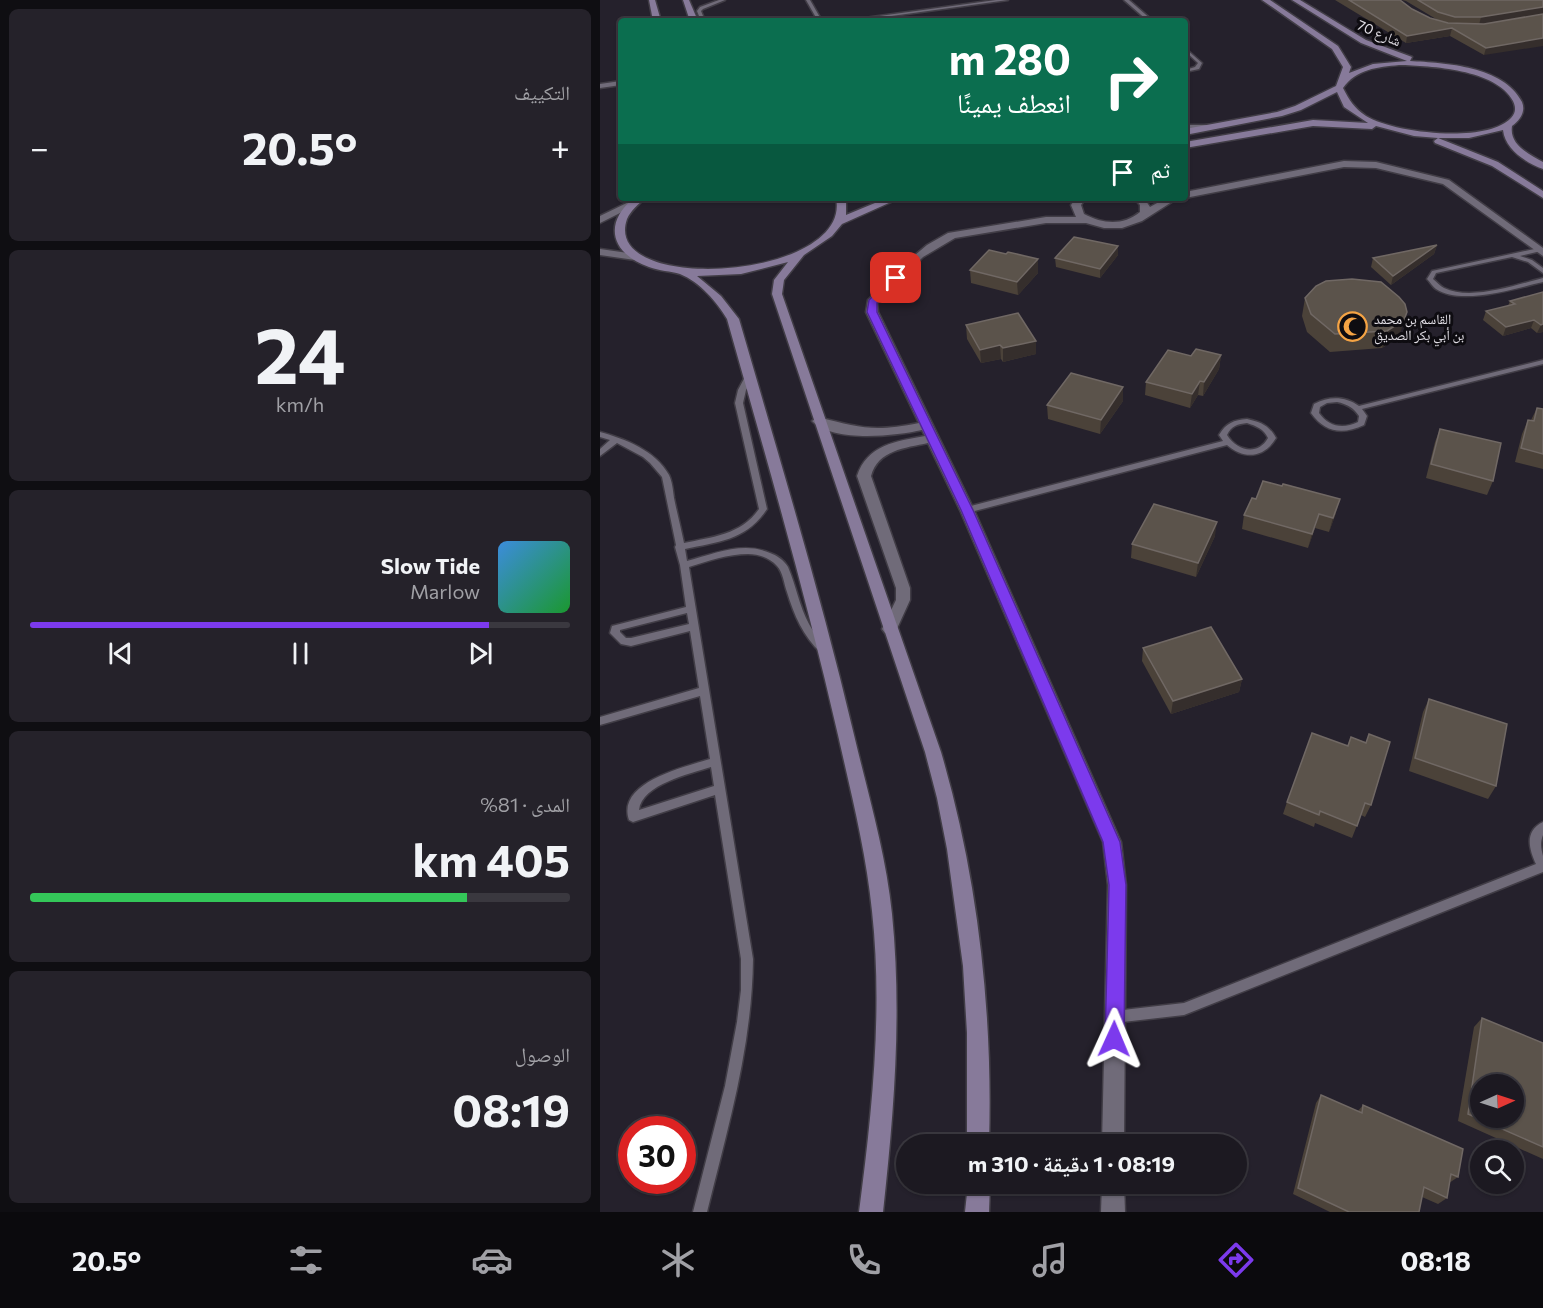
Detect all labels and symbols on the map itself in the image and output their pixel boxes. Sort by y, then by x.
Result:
street label: شارع 70 [1354,16,1404,51]
pin [870,252,921,303]
place label: القاسم بن محمد بن أبي بكر الصديق [1374,310,1465,347]
mosque icon: القاسم بن محمد بن أبي بكر الصديق [1337,311,1369,343]
position arrow [1082,1007,1146,1071]
north arrow [1470,1074,1524,1128]
speed limit sign: 30 [618,1116,696,1194]

